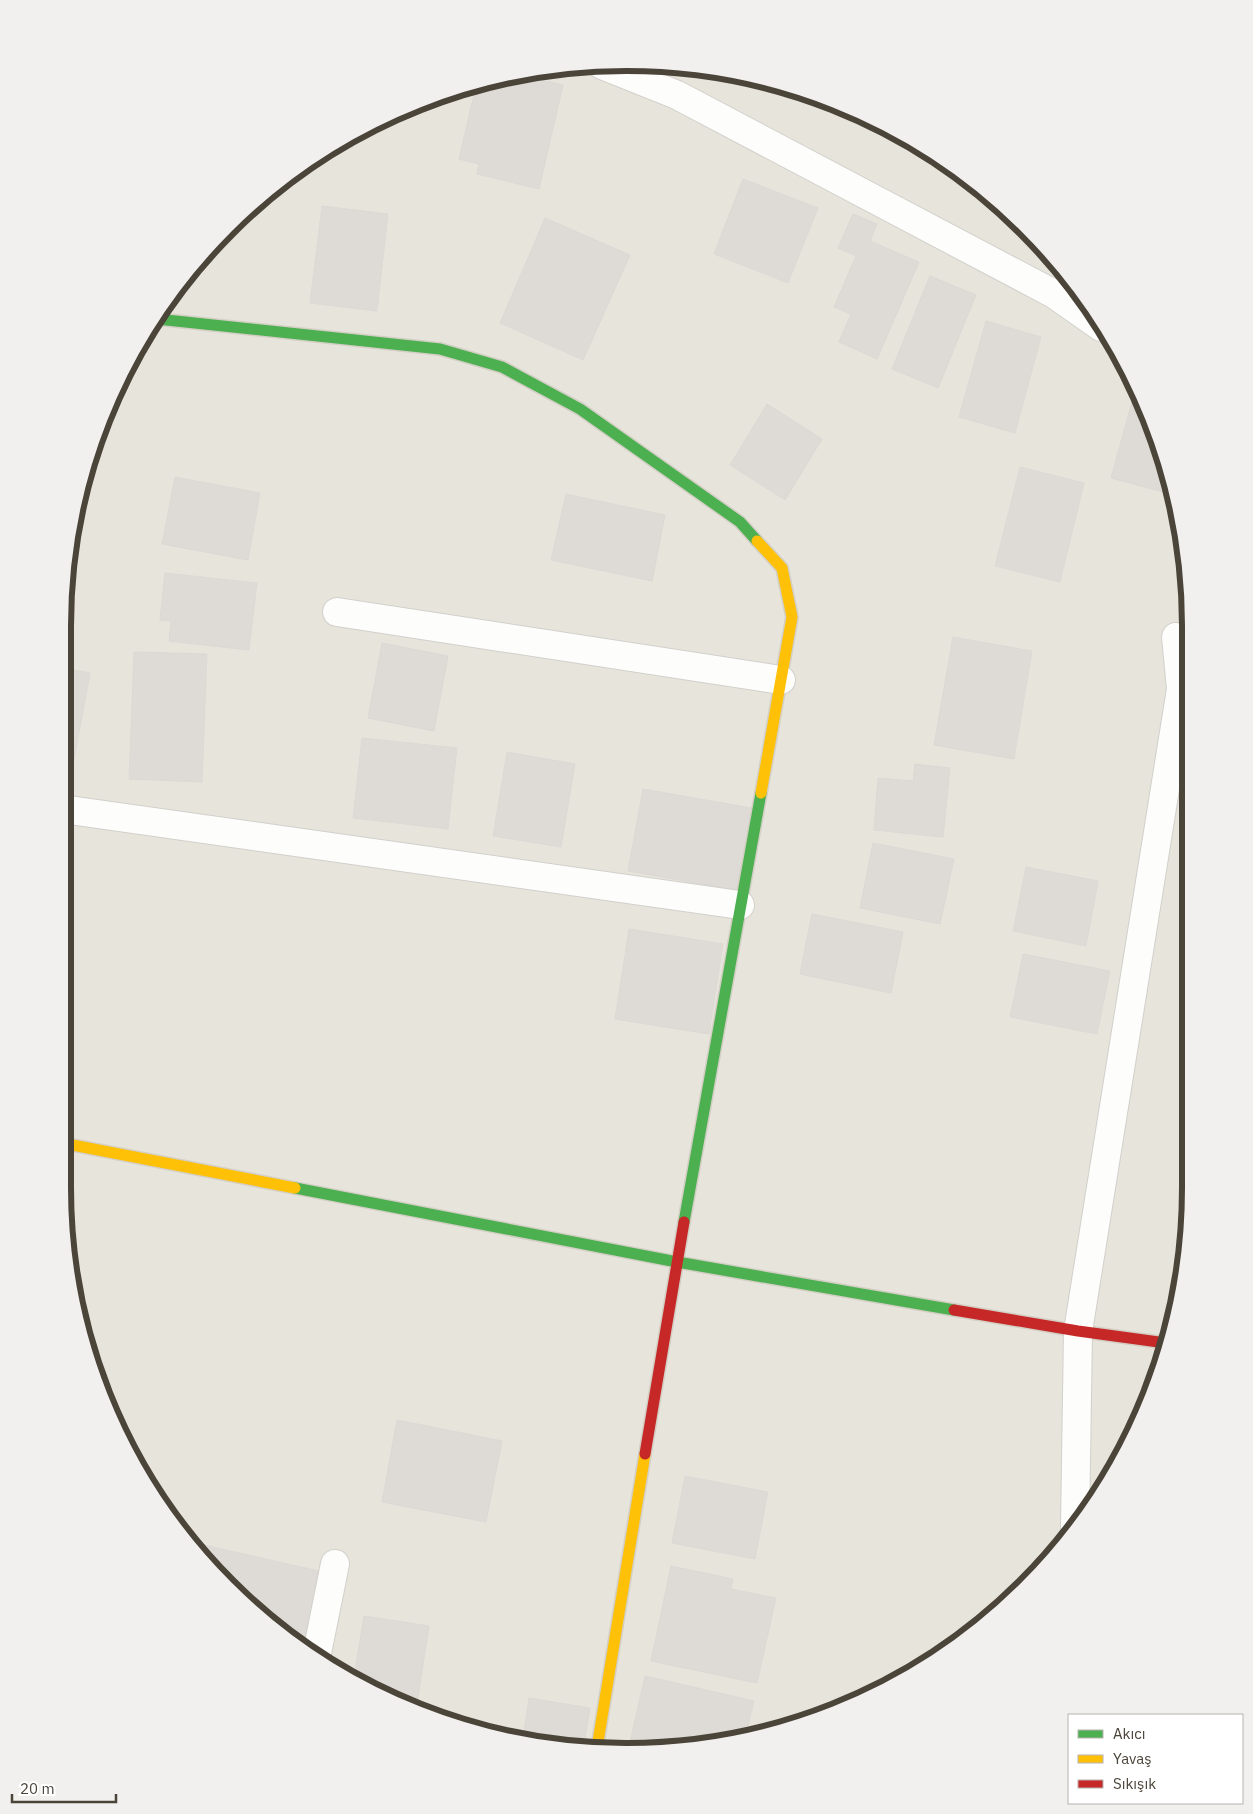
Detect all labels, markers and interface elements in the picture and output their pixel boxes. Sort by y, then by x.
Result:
legend [1068,1714,1243,1804]
text: Akıcı [1113,1724,1146,1743]
text: Yavaş [1113,1749,1152,1768]
scale bar [12,1772,116,1804]
text: Sıkışık [1113,1774,1156,1793]
text: 20 m [20,1779,55,1798]

